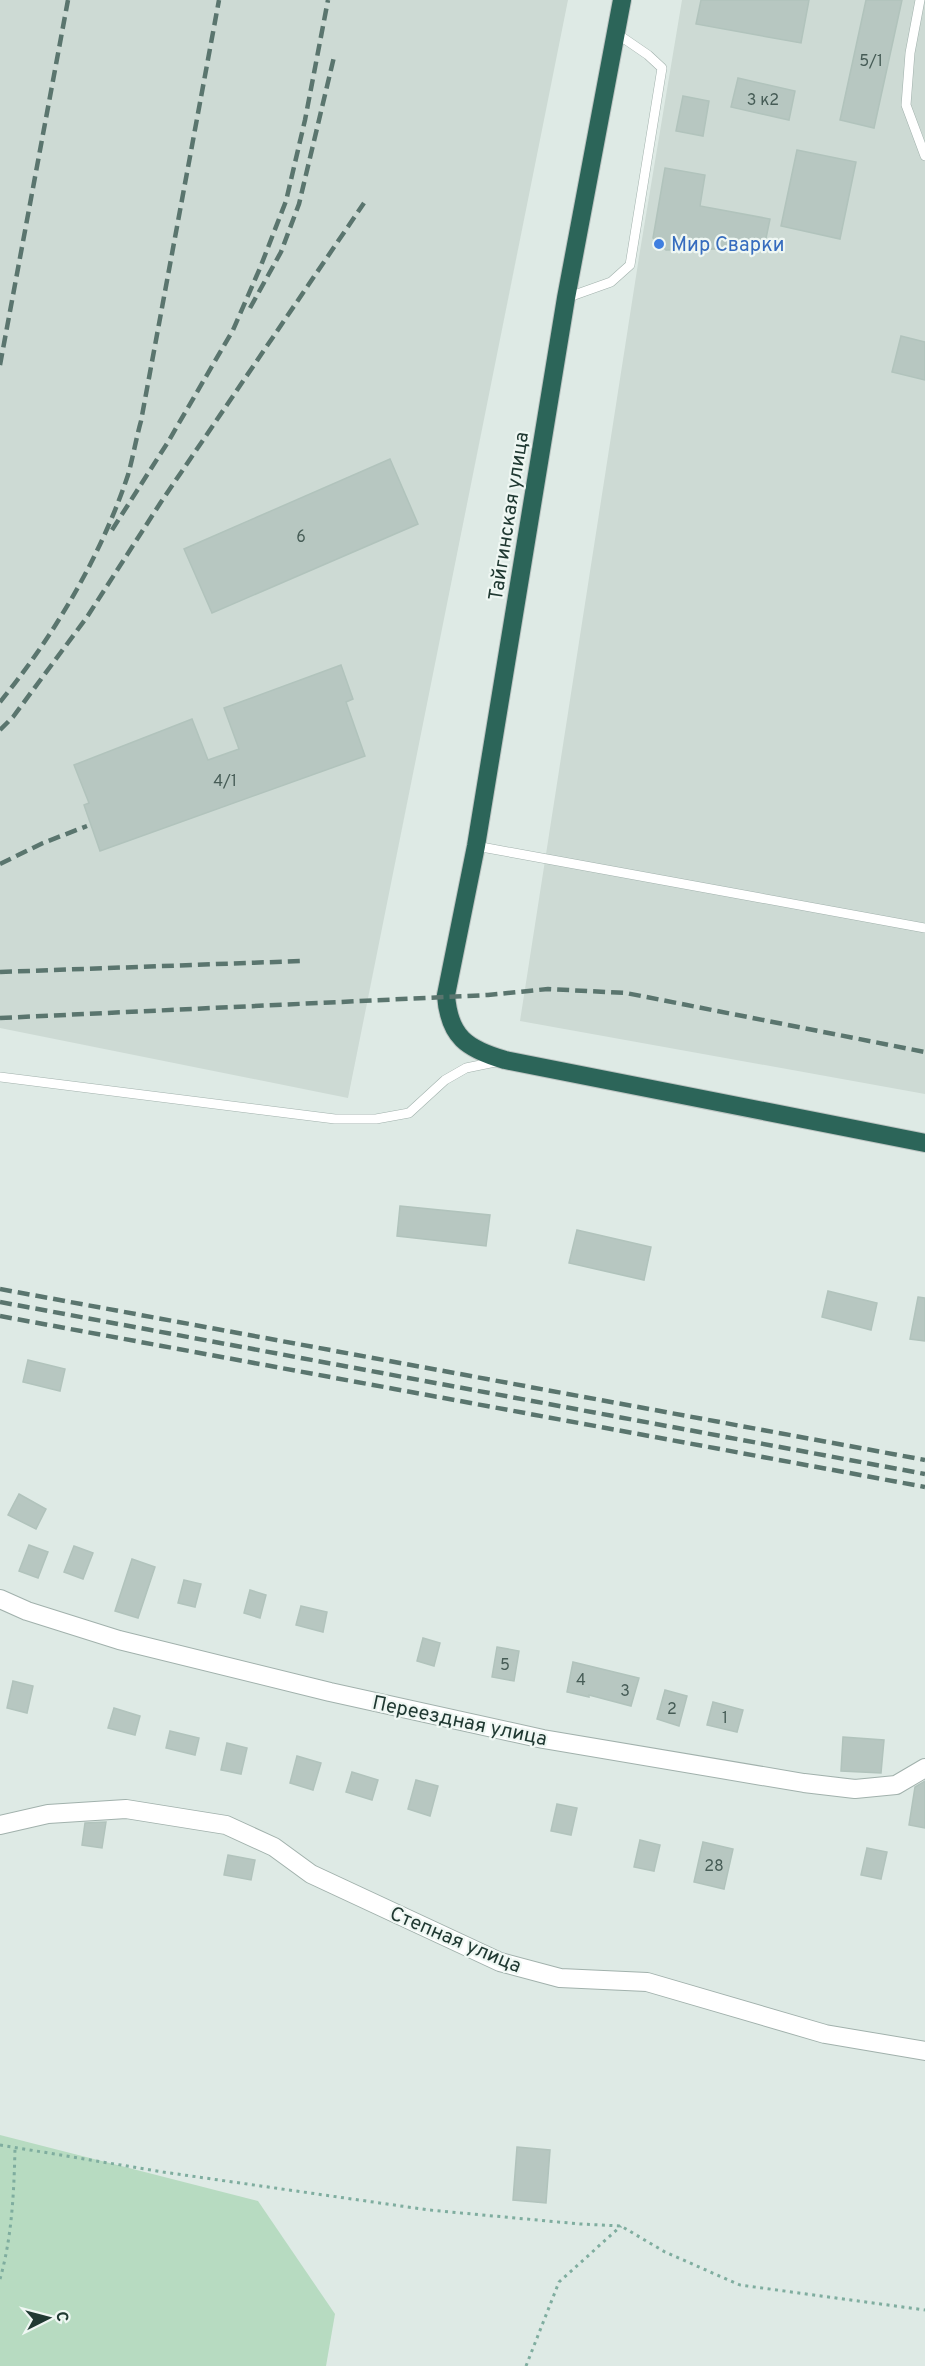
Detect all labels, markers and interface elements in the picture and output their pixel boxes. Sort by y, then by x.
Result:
house number: 5/1 [859,52,883,72]
house number: 3 к2 [747,91,779,111]
place label: Мир Сварки [671,233,784,259]
marker: Мир Сварки [652,237,666,251]
street label: Тайгинская улица [484,430,536,603]
house number: 6 [296,528,306,548]
house number: 4/1 [213,772,237,792]
house number: 5 [500,1656,510,1676]
house number: 4 [576,1671,586,1691]
house number: 3 [620,1682,630,1702]
street label: Переездная улица [370,1691,549,1753]
house number: 2 [667,1700,677,1720]
house number: 1 [722,1709,728,1729]
house number: 28 [704,1857,724,1877]
street label: Степная улица [385,1901,525,1980]
north arrow [18,2288,78,2348]
text: С [50,2311,71,2323]

